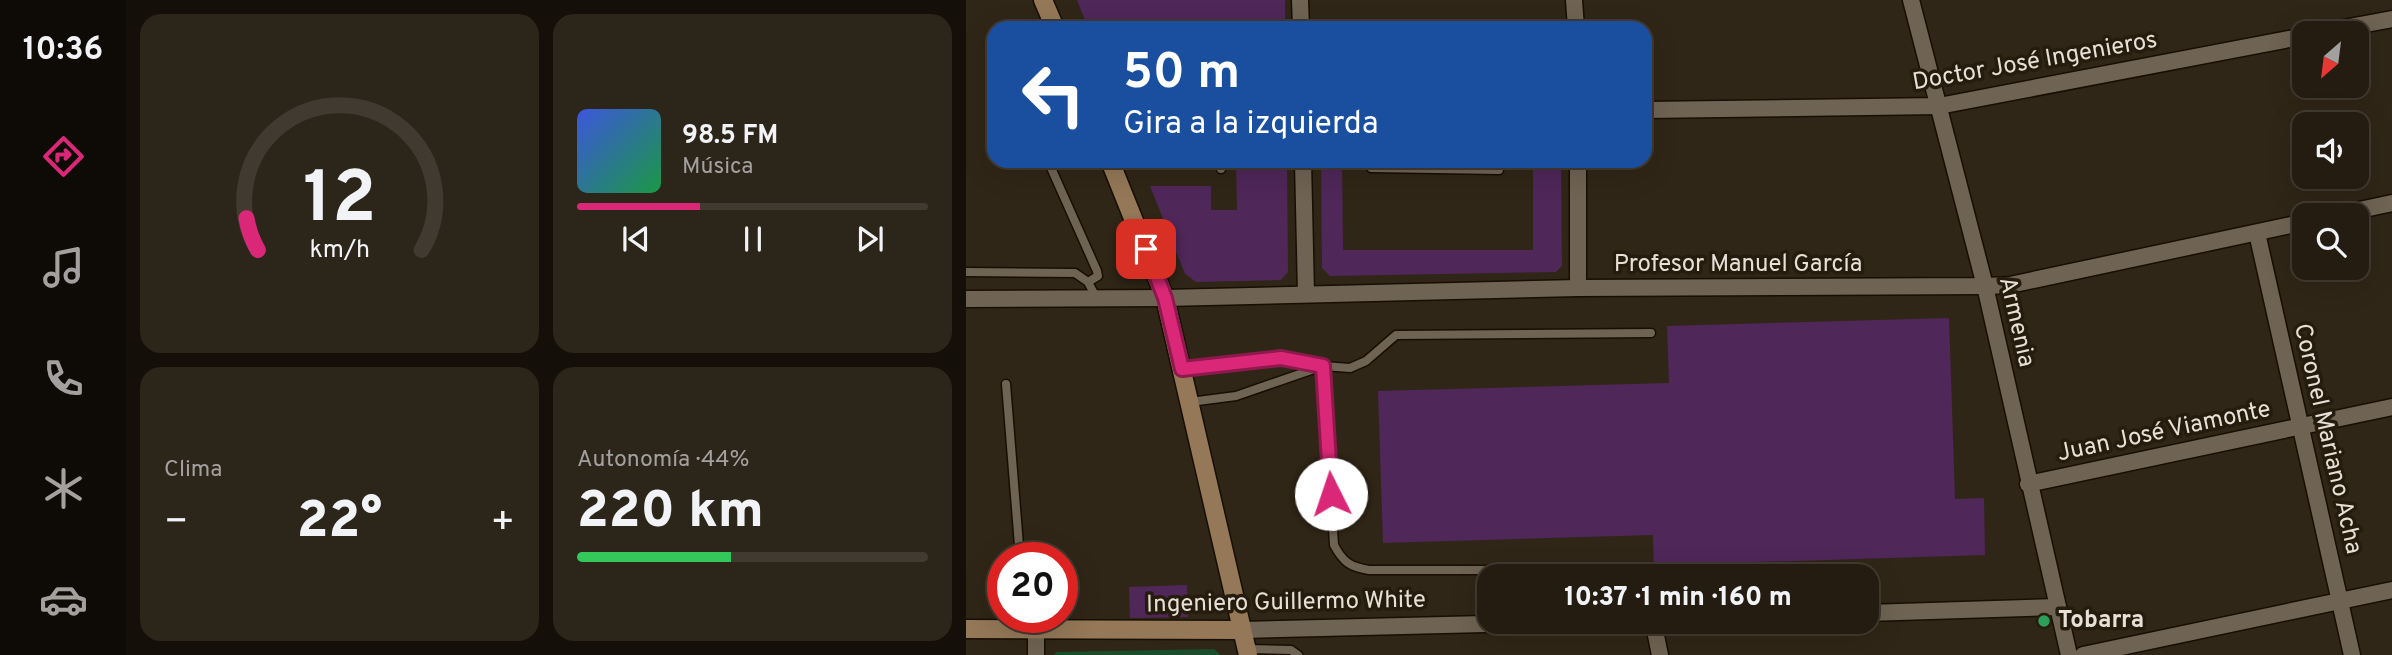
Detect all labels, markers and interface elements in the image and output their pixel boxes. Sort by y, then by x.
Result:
north arrow [2292,21,2370,98]
map controls [2292,21,2369,280]
street label: Doctor José Ingenieros [1910,26,2160,98]
text: 10:36 [23,31,103,71]
text: 50 m [1123,44,1240,106]
icon: left [1008,49,1099,140]
text: Gira a la izquierda [1123,105,1379,145]
button: sound [2292,112,2369,189]
text: 98.5 FM [682,120,778,153]
icon: directions [39,132,88,181]
text: Música [682,153,753,182]
text: 12 [303,156,376,248]
button: search [2292,203,2369,280]
pin [1116,219,1176,279]
icon: previous [617,220,655,258]
icon: pause [734,220,772,258]
icon: next [851,220,889,258]
icon: arrive [1127,230,1165,268]
text: km/h [309,235,370,267]
icon: music [39,243,88,292]
street label: Profesor Manuel García [1614,250,1862,280]
street label: Armenia [1991,274,2041,370]
street label: Coronel Mariano Acha [2286,321,2368,557]
icon: phone [39,354,88,403]
street label: Juan José Viamonte [2055,395,2273,469]
text: Autonomía · 44% [577,446,749,475]
text: Clima [164,456,222,485]
position arrow [1294,457,1368,531]
icon: climate [39,464,88,513]
text: 220 km [577,480,764,546]
text: 22° [297,490,382,556]
text: − [164,499,189,548]
text: + [490,499,515,548]
speed limit sign: 20 [987,542,1078,633]
icon: car [39,575,88,624]
text: 10:37 · 1 min · 160 m [1564,582,1792,615]
street label: Ingeniero Guillermo White [1146,586,1426,620]
place label: Tobarra [2058,606,2144,636]
marker: Tobarra [2036,613,2052,629]

